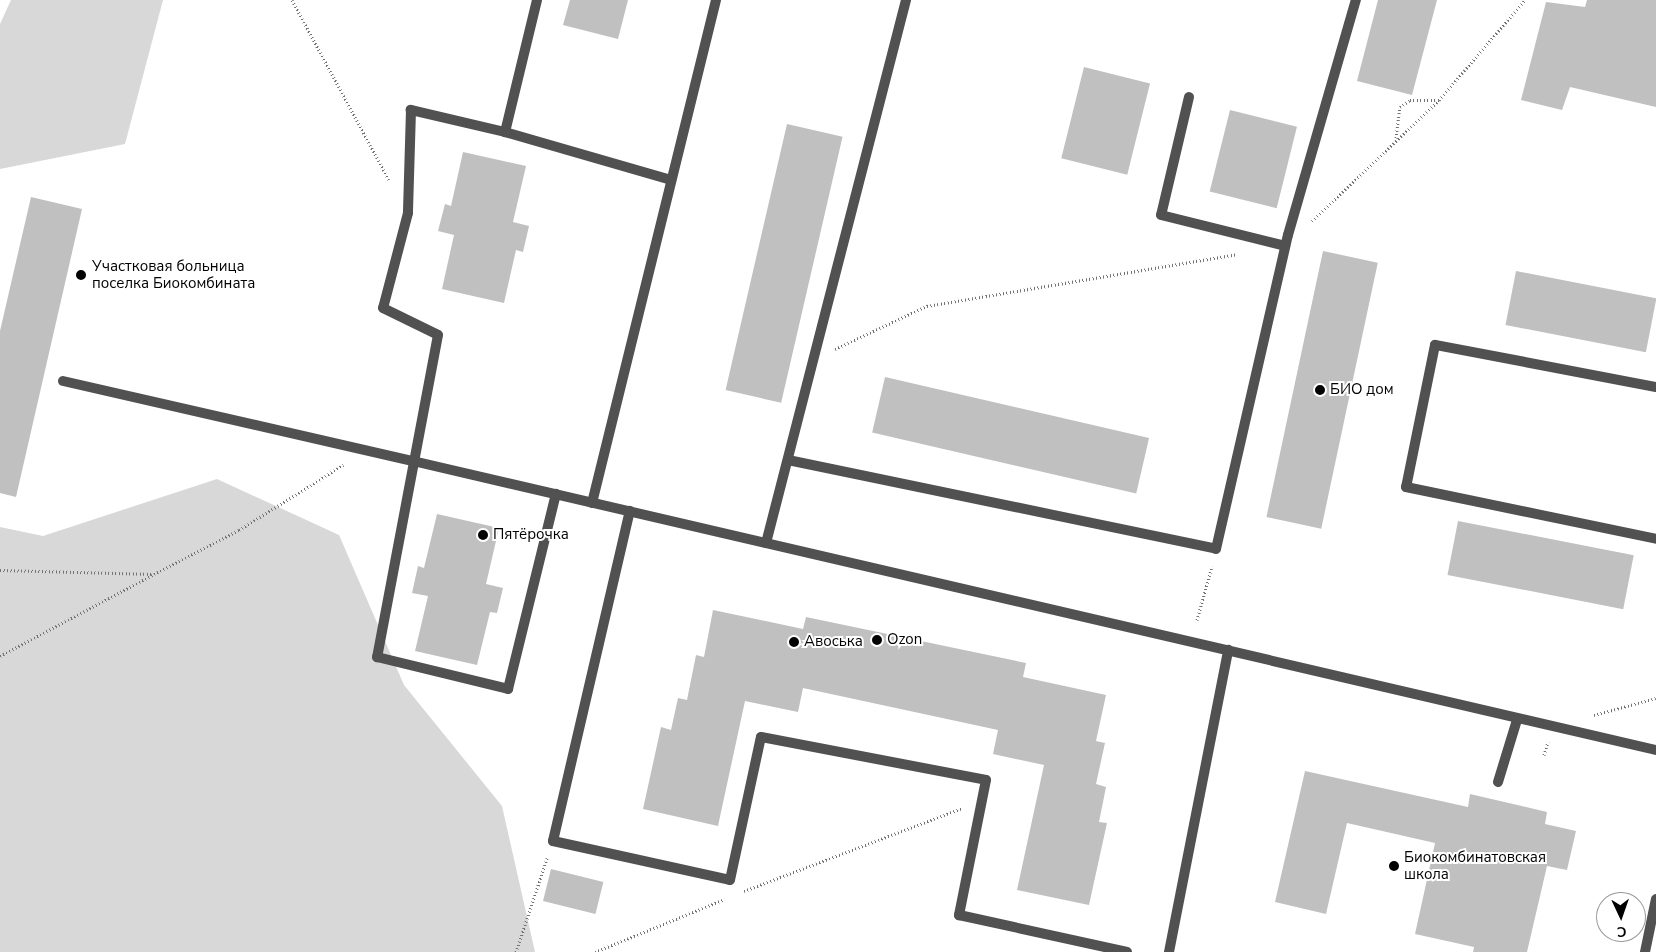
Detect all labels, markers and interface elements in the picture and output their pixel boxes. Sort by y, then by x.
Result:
place label: Участковая больница поселка Биокомбината [92,257,255,292]
marker: Участковая больница поселка Биокомбината [74,268,88,282]
place label: БИО дом [1330,381,1394,399]
marker: БИО дом [1314,384,1326,396]
place label: Пятёрочка [493,526,569,544]
marker: Пятёрочка [477,529,489,541]
place label: Ozon [887,631,922,649]
place label: Авоська [804,633,863,651]
marker: Ozon [871,634,883,646]
marker: Авоська [788,636,800,648]
place label: Биокомбинатовская школа [1404,848,1546,883]
marker: Биокомбинатовская школа [1388,860,1400,872]
north arrow [1596,892,1646,942]
text: С [1617,922,1627,941]

